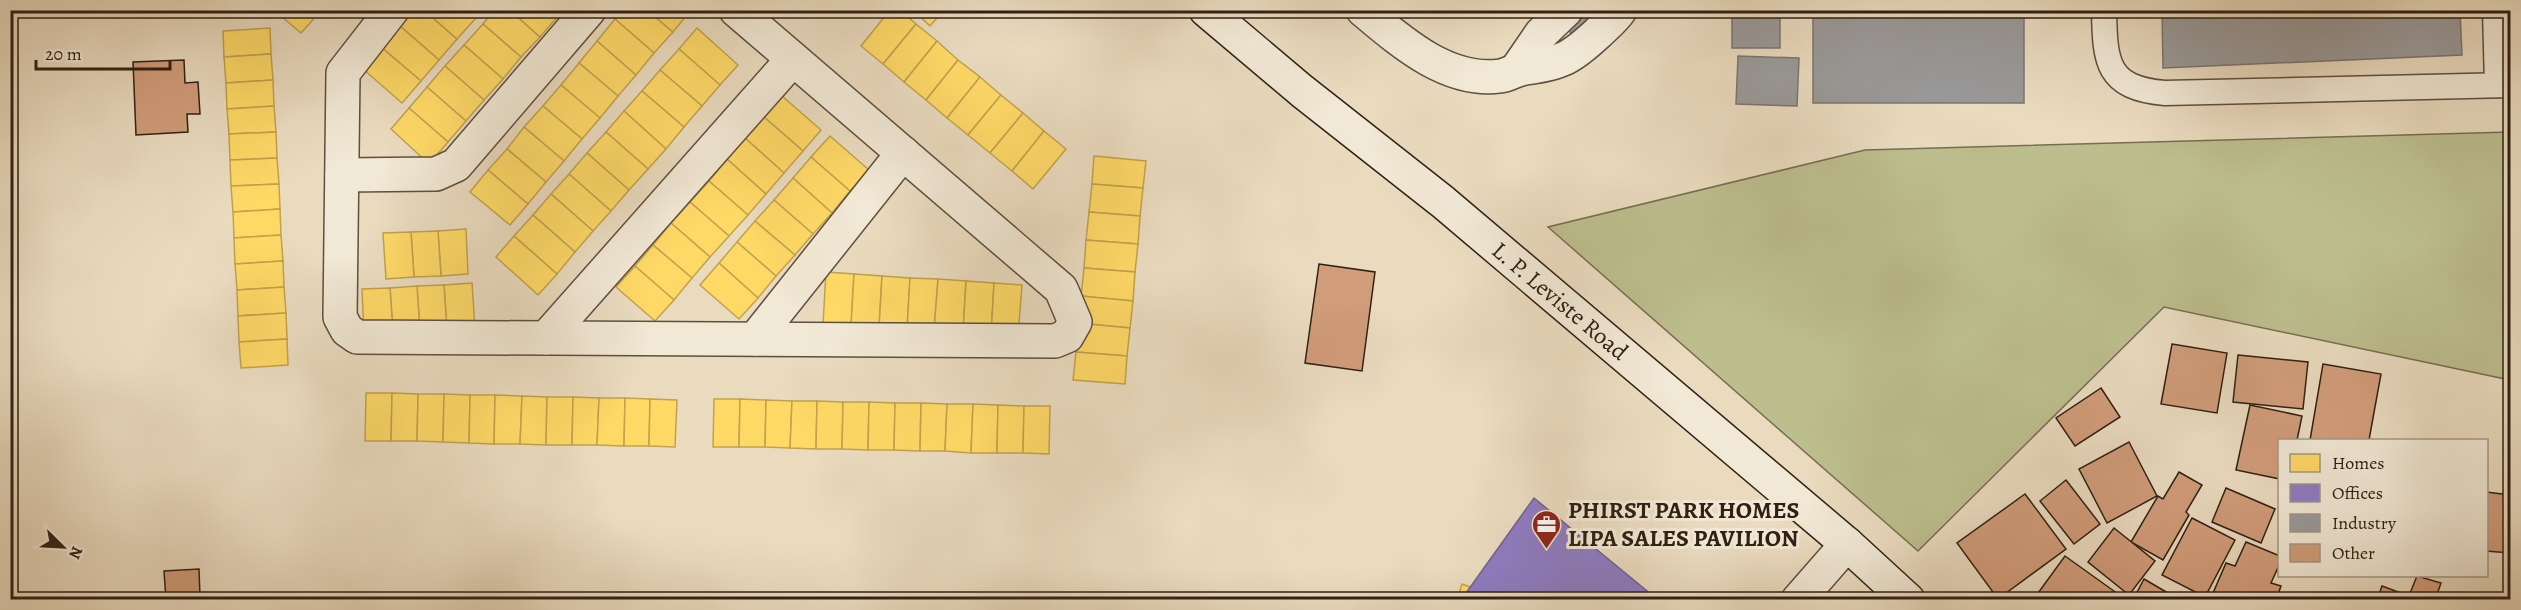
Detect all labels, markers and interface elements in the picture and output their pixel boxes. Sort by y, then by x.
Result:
scale bar [36,33,170,71]
text: 20 m [45,42,82,66]
street label: L. P. Leviste Road [1485,234,1635,368]
legend [2278,439,2488,577]
text: Homes [2332,451,2384,475]
text: Offices [2332,481,2383,505]
place label: PHIRST PARK HOMES LIPA SALES PAVILION [1568,494,1799,554]
office icon: PHIRST PARK HOMES LIPA SALES PAVILION [1531,508,1563,550]
text: Industry [2332,511,2397,535]
north arrow [33,517,93,577]
text: Other [2332,541,2375,565]
text: N [63,543,88,563]

